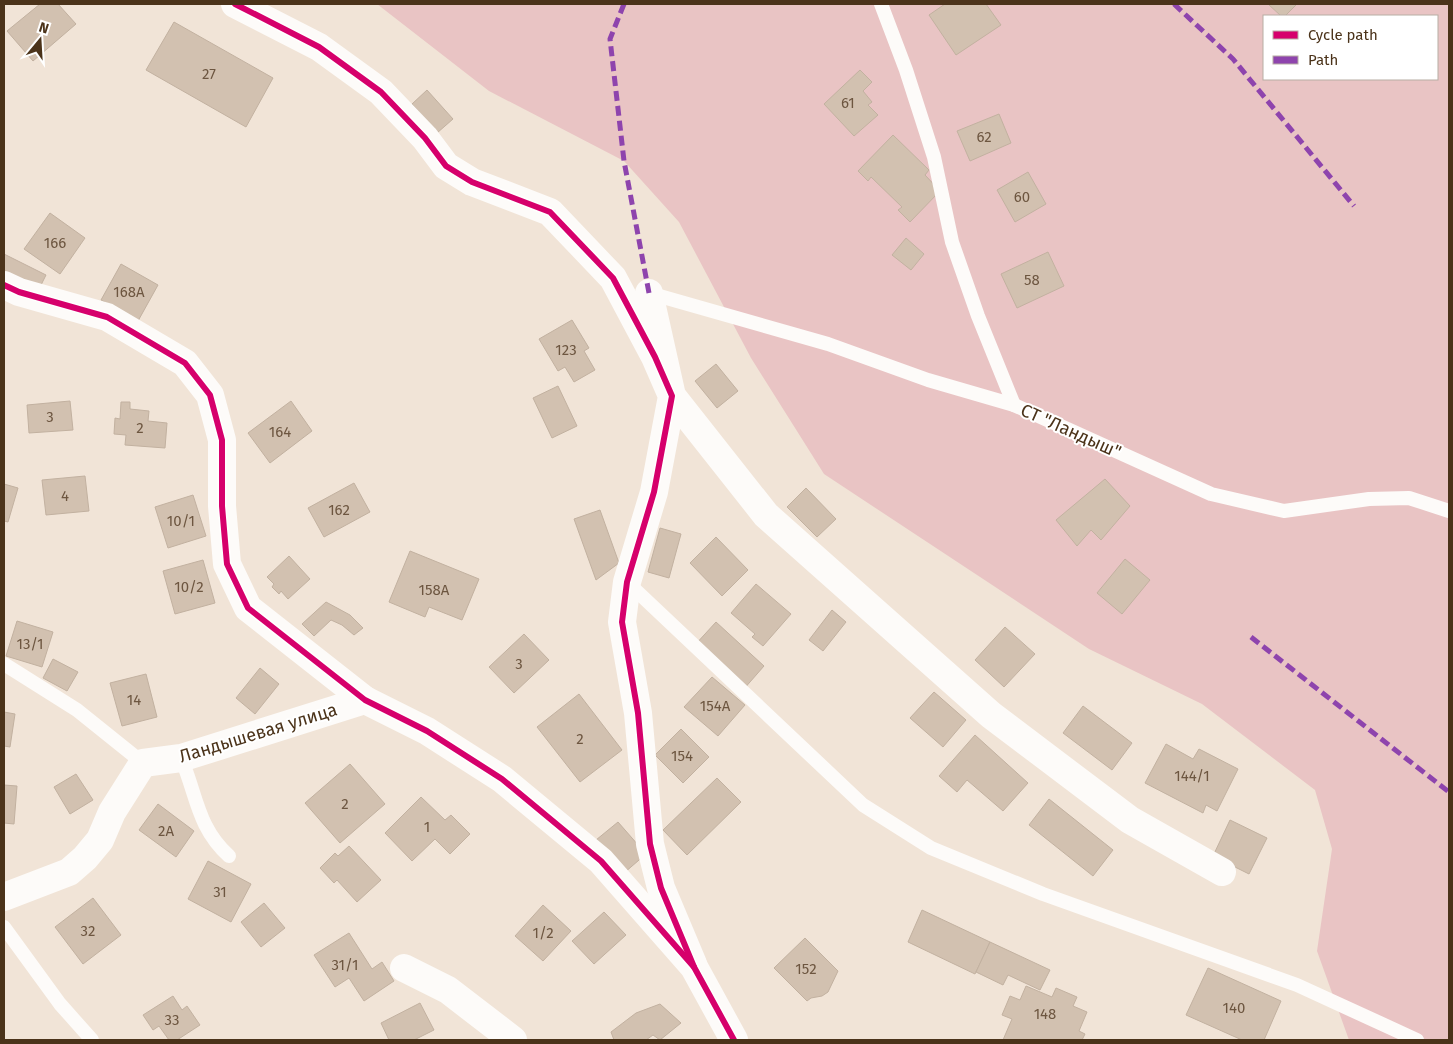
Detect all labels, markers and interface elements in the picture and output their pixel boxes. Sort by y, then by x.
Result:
north arrow [15,15,65,65]
legend [1263,15,1438,80]
text: N [37,19,51,38]
text: Cycle path [1308,26,1378,44]
text: Path [1308,51,1338,69]
house number: 27 [202,65,216,83]
house number: 61 [841,94,855,112]
house number: 62 [976,128,992,146]
house number: 60 [1014,188,1030,206]
house number: 166 [44,234,66,252]
house number: 58 [1024,271,1040,289]
house number: 168А [113,283,145,301]
house number: 123 [555,341,577,359]
street label: СТ "Ландыш" [1017,399,1125,463]
house number: 3 [46,408,54,426]
house number: 2 [136,419,144,437]
house number: 164 [269,423,291,441]
house number: 4 [61,487,69,505]
house number: 162 [328,501,350,519]
house number: 10/1 [167,512,195,530]
house number: 10/2 [174,578,204,596]
house number: 158А [419,581,450,599]
house number: 13/1 [16,635,44,653]
house number: 3 [515,655,523,673]
house number: 14 [127,691,141,709]
house number: 154А [700,697,731,715]
street label: Ландышевая улица [176,698,340,768]
house number: 2 [576,730,584,748]
house number: 154 [671,747,693,765]
house number: 144/1 [1174,767,1210,785]
house number: 2 [341,795,349,813]
house number: 1 [424,818,430,836]
house number: 2А [158,822,174,840]
house number: 31 [213,883,227,901]
house number: 32 [81,922,95,940]
house number: 1/2 [532,924,554,942]
house number: 31/1 [331,956,359,974]
house number: 152 [795,960,817,978]
house number: 140 [1223,999,1245,1017]
house number: 148 [1034,1005,1056,1023]
house number: 33 [165,1011,179,1029]

